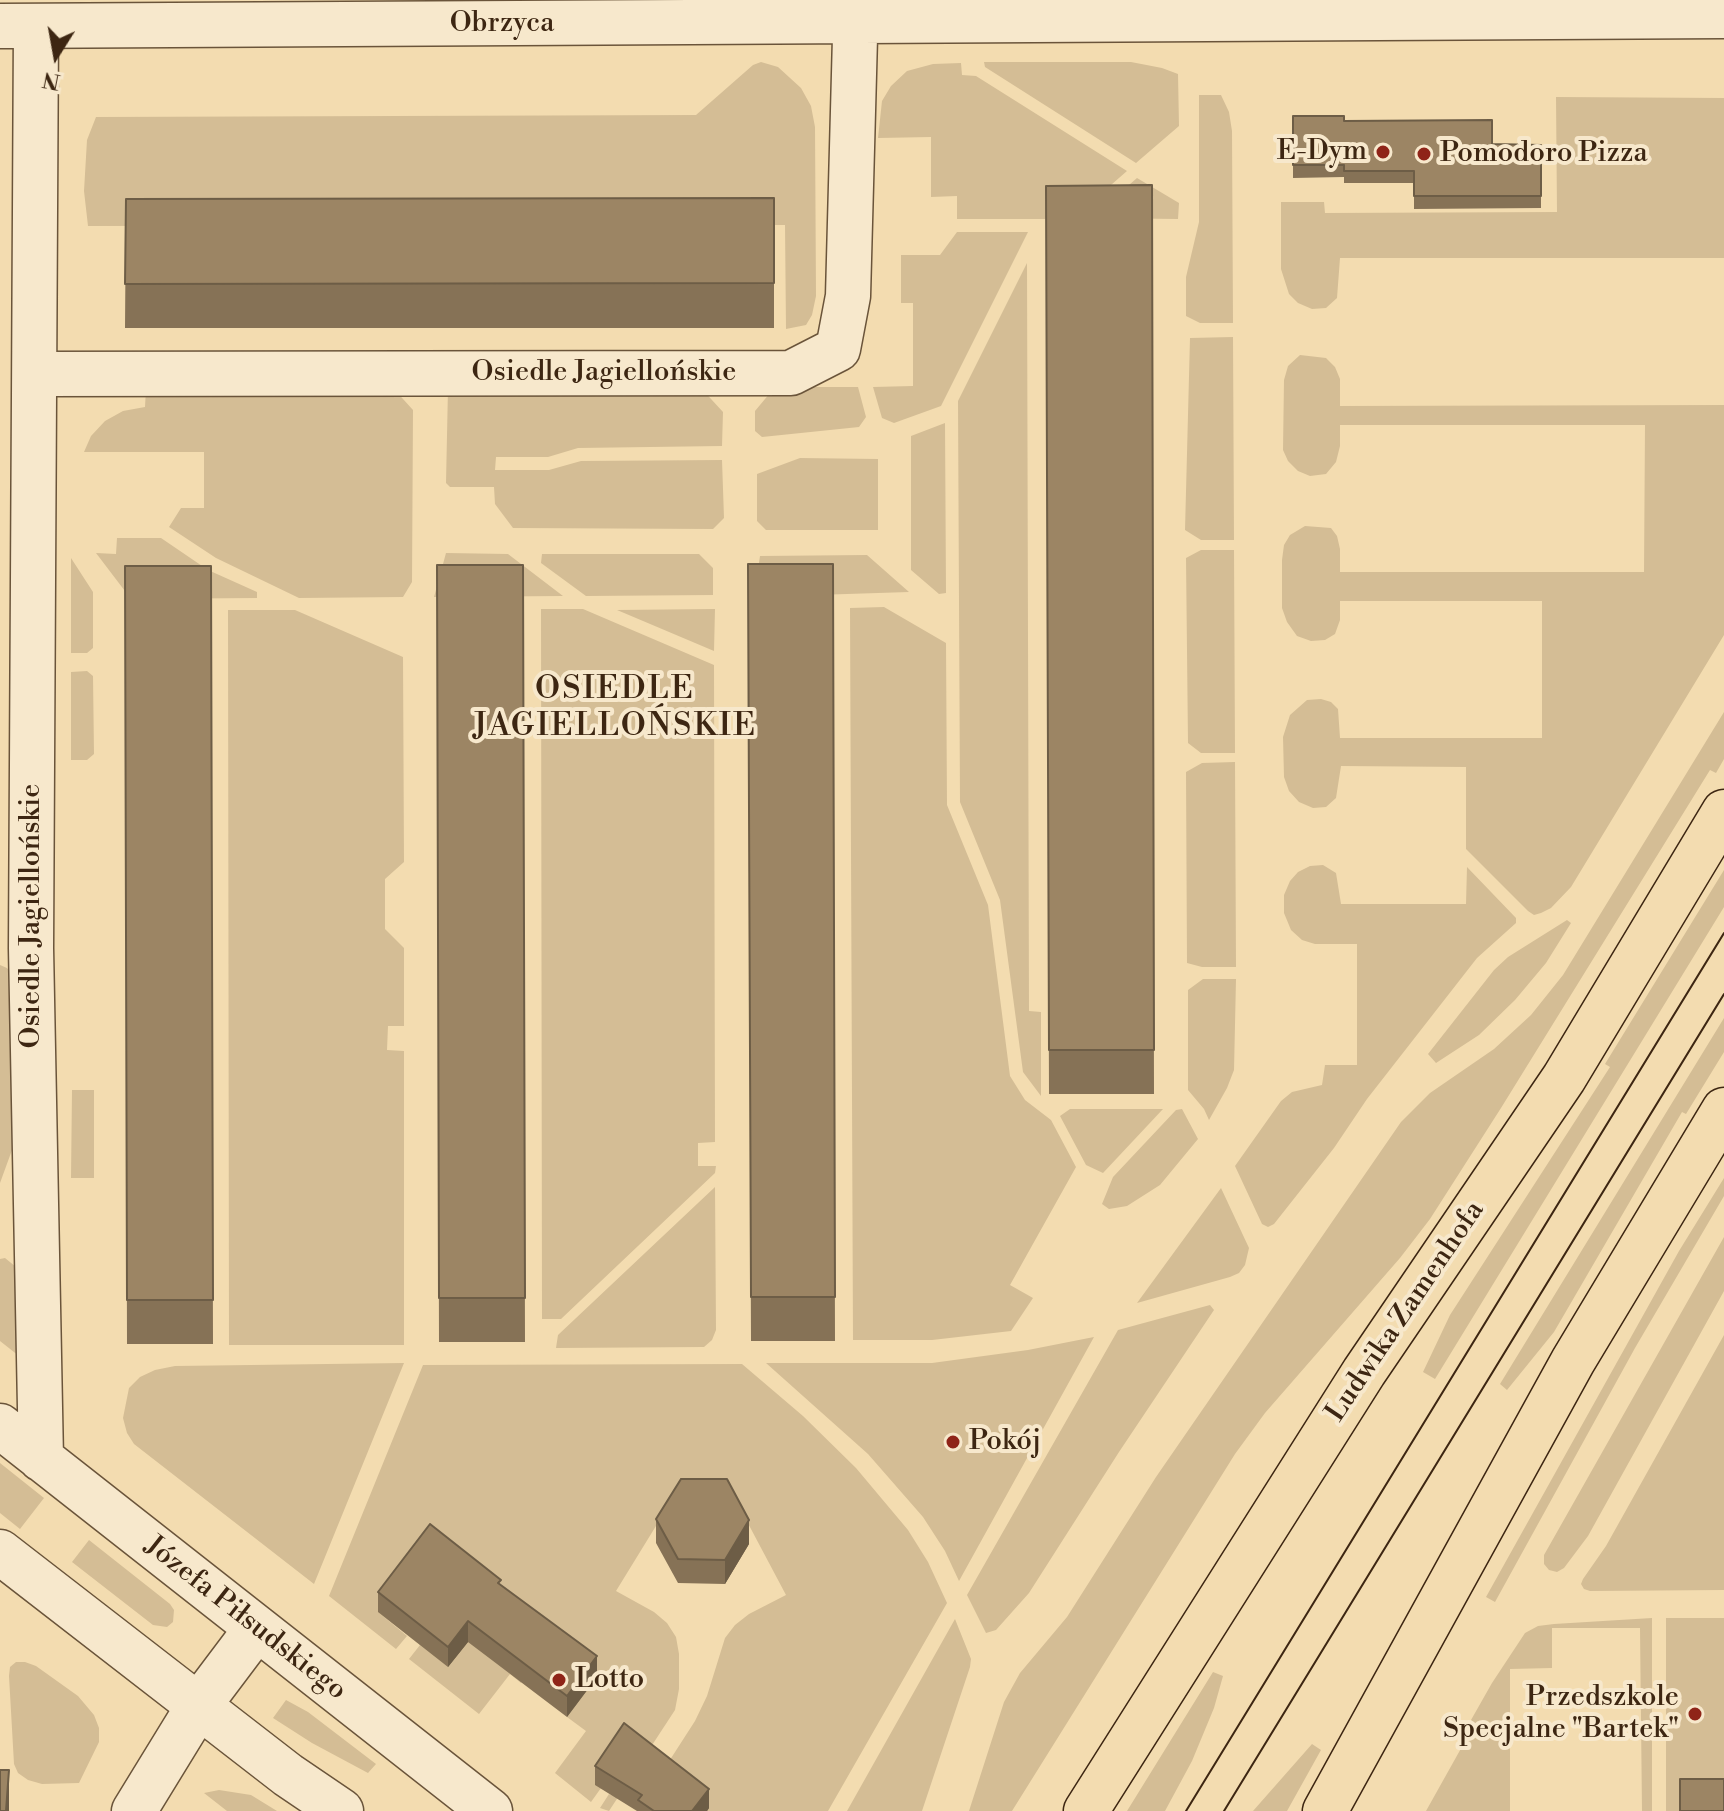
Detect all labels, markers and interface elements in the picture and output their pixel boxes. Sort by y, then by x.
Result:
street label: Obrzyca [450,7,554,41]
north arrow [16,16,96,96]
text: N [40,65,62,95]
place label: E-Dym [1277,135,1367,169]
place label: Pomodoro Pizza [1440,137,1648,171]
marker: E-Dym [1374,143,1392,161]
marker: Pomodoro Pizza [1415,145,1433,163]
street label: Osiedle Jagiellońskie [472,356,736,390]
district label: OSIEDLE JAGIELLOŃSKIE [473,671,757,746]
street label: Osiedle Jagiellońskie [15,784,49,1048]
street label: Ludwika Zamenhofa [1320,1195,1492,1429]
place label: Pokój [969,1425,1041,1459]
marker: Pokój [944,1433,962,1451]
street label: Józefa Piłsudskiego [137,1530,353,1708]
place label: Lotto [575,1663,644,1697]
marker: Lotto [550,1671,568,1689]
place label: Przedszkole Specjalne "Bartek" [1443,1681,1679,1747]
marker: Przedszkole Specjalne "Bartek" [1686,1705,1704,1723]

